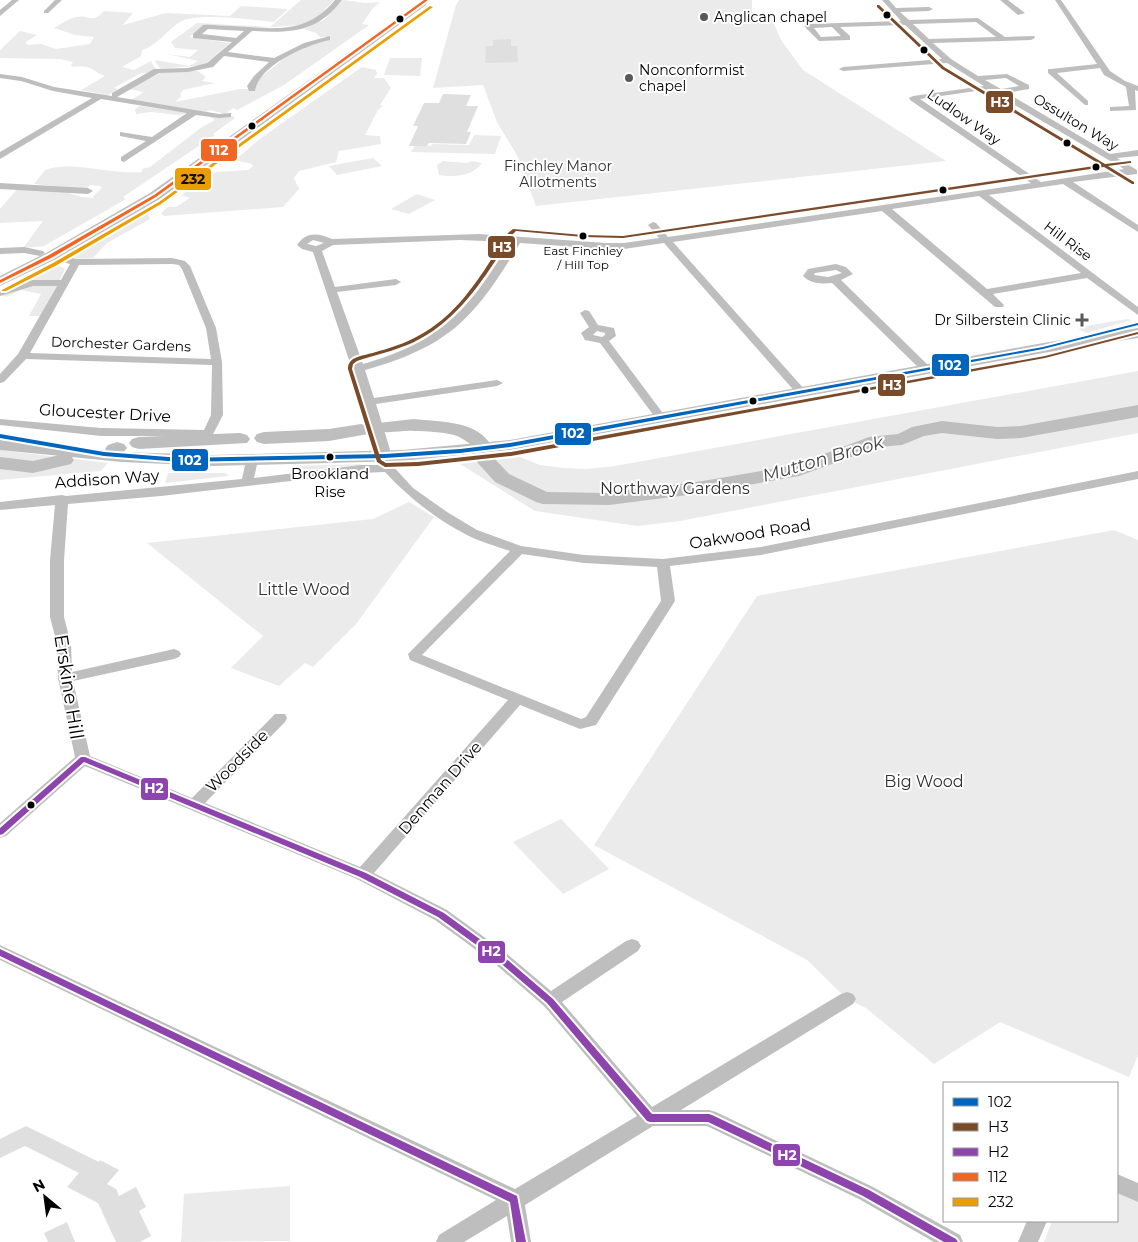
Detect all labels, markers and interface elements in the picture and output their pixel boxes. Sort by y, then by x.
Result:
place label: Anglican chapel [714,8,827,26]
unlabelled marker [882,10,892,20]
marker: Anglican chapel [698,11,710,23]
unlabelled marker [395,14,405,24]
unlabelled marker [919,45,929,55]
place label: Nonconformist chapel [639,61,745,95]
marker: Nonconformist chapel [623,72,635,84]
street label: Ludlow Way [924,85,1005,149]
line badge: H3 [985,90,1014,114]
street label: Ossulton Way [1030,90,1122,155]
text: H3 [990,93,1010,111]
unlabelled marker [247,121,257,131]
line badge: 112 [200,138,238,162]
unlabelled marker [1062,138,1072,148]
text: 112 [209,141,229,159]
park label: Finchley Manor Allotments [504,157,612,191]
unlabelled marker [1091,162,1101,172]
line badge: 232 [174,167,212,191]
text: 232 [181,170,205,188]
unlabelled marker [938,185,948,195]
street label: Hill Rise [1040,217,1096,265]
marker: East Finchley / Hill Top [578,231,588,241]
line badge: H3 [487,235,516,259]
text: H3 [492,238,512,256]
place label: East Finchley / Hill Top [543,243,623,272]
place label: Dr Silberstein Clinic [934,311,1071,329]
marker: Dr Silberstein Clinic [1075,313,1089,327]
street label: Dorchester Gardens [51,333,192,355]
line badge: 102 [931,353,970,377]
text: 102 [938,356,962,374]
line badge: H3 [877,373,906,397]
text: H3 [882,376,902,394]
unlabelled marker [860,385,870,395]
unlabelled marker [748,396,758,406]
street label: Gloucester Drive [39,400,171,426]
line badge: 102 [554,422,592,446]
text: 102 [561,424,585,442]
water label: Mutton Brook [760,431,888,487]
line badge: 102 [171,448,209,472]
text: 102 [178,451,202,469]
marker: Brookland Rise [325,452,335,462]
place label: Brookland Rise [291,464,369,501]
street label: Addison Way [54,466,160,492]
park label: Northway Gardens [600,479,750,498]
street label: Oakwood Road [688,515,812,553]
park label: Little Wood [258,580,350,599]
street label: Erskine Hill [49,633,89,741]
street label: Woodside [202,726,272,796]
street label: Denman Drive [394,738,486,838]
park label: Big Wood [884,772,964,791]
line badge: H2 [140,777,169,801]
text: H2 [144,779,164,797]
unlabelled marker [26,800,36,810]
line badge: H2 [477,940,506,964]
text: H2 [481,942,501,960]
legend [943,1082,1118,1222]
text: 102 [988,1092,1012,1111]
text: H3 [988,1117,1009,1136]
text: H2 [988,1142,1009,1161]
line badge: H2 [772,1143,801,1167]
text: H2 [777,1146,797,1164]
text: 112 [988,1167,1007,1186]
north arrow [20,1172,70,1222]
text: N [29,1175,48,1196]
text: 232 [988,1192,1013,1211]

